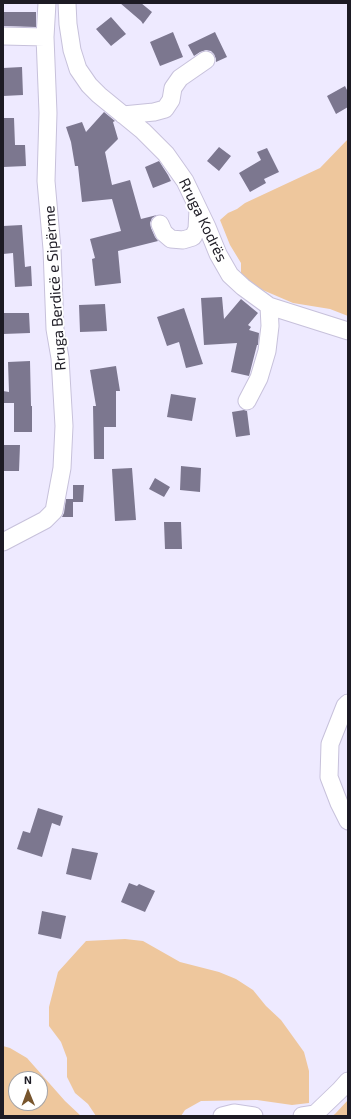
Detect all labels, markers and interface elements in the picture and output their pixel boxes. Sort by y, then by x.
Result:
street label: Rruga Kodrës [175,175,231,265]
street label: Rruga Berdicë e Sipërme [40,205,70,371]
north arrow [8,1071,48,1111]
text: N [24,1073,32,1086]

